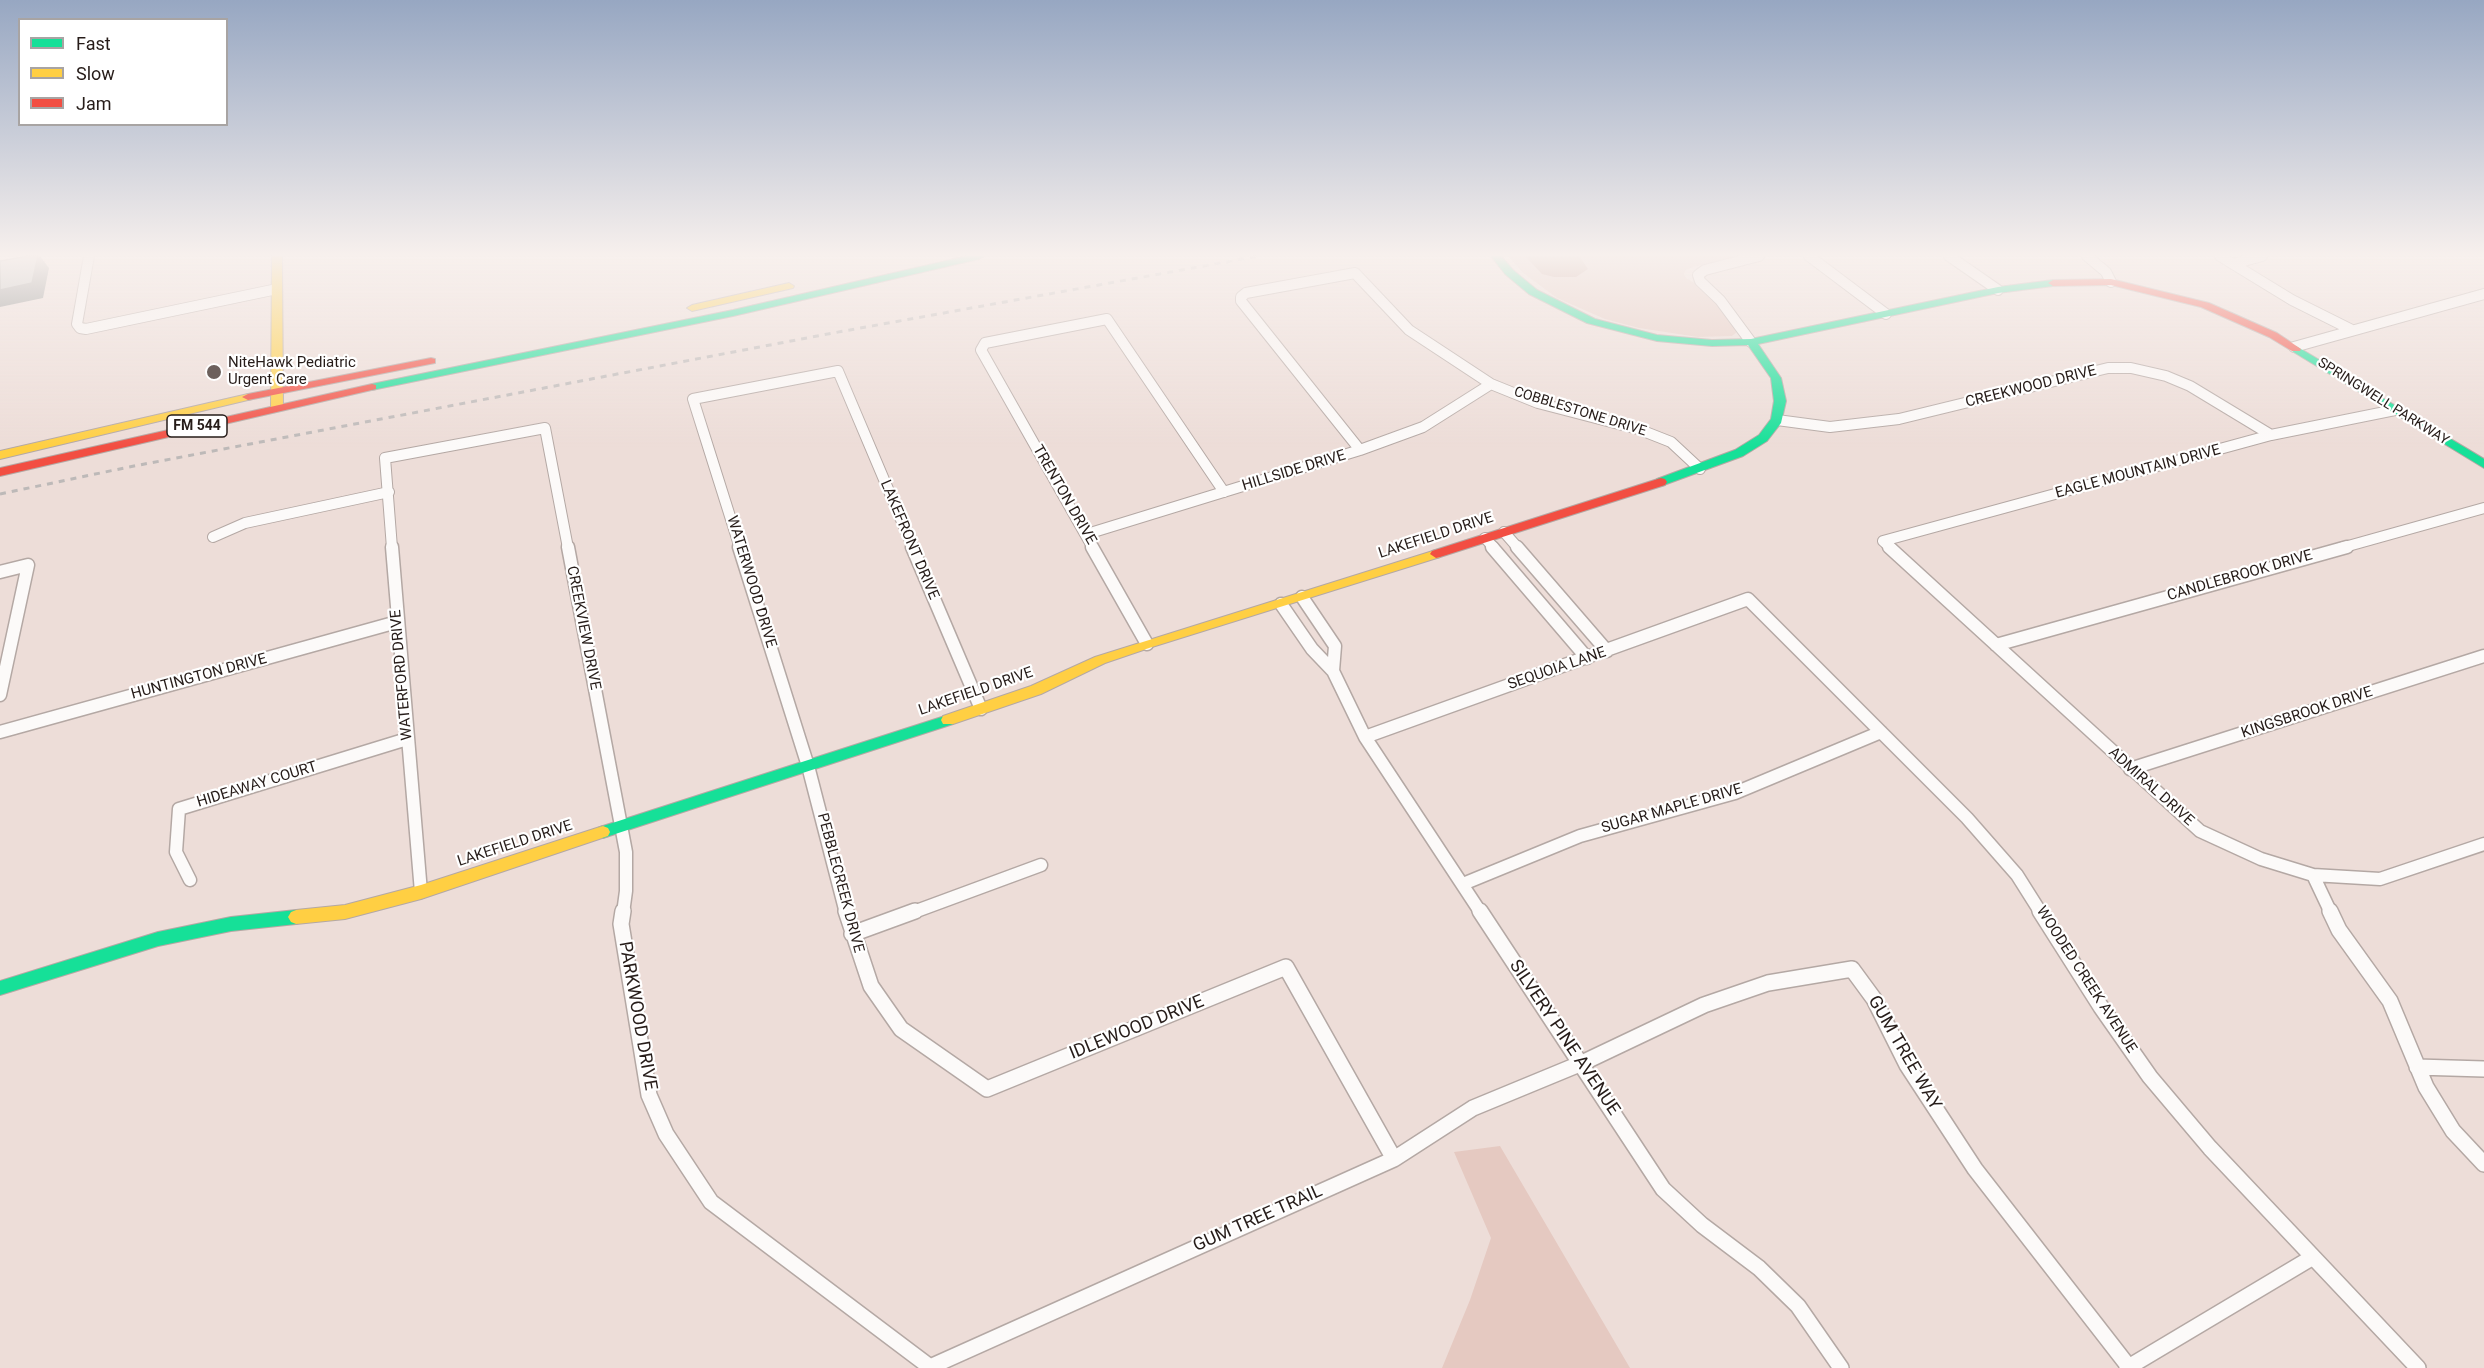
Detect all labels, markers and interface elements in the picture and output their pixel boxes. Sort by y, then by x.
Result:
legend [18,18,228,126]
text: Fast [76,33,111,54]
text: Slow [76,63,115,84]
text: Jam [76,93,112,114]
place label: NiteHawk Pediatric Urgent Care [228,354,356,389]
street label: SPRINGWELL PARKWAY [2314,355,2452,449]
street label: CREEKWOOD DRIVE [1964,362,2098,412]
marker: NiteHawk Pediatric Urgent Care [205,363,223,381]
street label: COBBLESTONE DRIVE [1512,384,1648,440]
road number: FM 544 [167,415,227,437]
street label: EAGLE MOUNTAIN DRIVE [2053,441,2223,503]
street label: TRENTON DRIVE [1028,442,1100,548]
street label: HILLSIDE DRIVE [1240,447,1348,495]
street label: LAKEFRONT DRIVE [876,477,942,603]
street label: LAKEFIELD DRIVE [1376,509,1496,563]
street label: WATERWOOD DRIVE [722,514,780,650]
street label: CANDLEBROOK DRIVE [2165,547,2315,605]
street label: CREEKVIEW DRIVE [562,564,604,692]
street label: WATERFORD DRIVE [387,609,417,741]
street label: SEQUOIA LANE [1505,644,1609,694]
street label: HUNTINGTON DRIVE [129,650,269,704]
street label: LAKEFIELD DRIVE [916,664,1036,720]
street label: KINGSBROOK DRIVE [2239,683,2375,743]
street label: ADMIRAL DRIVE [2105,744,2197,830]
street label: HIDEAWAY COURT [195,758,319,812]
street label: SUGAR MAPLE DRIVE [1600,780,1744,838]
street label: PEBBLECREEK DRIVE [813,811,867,955]
street label: LAKEFIELD DRIVE [455,817,575,871]
street label: WOODED CREEK AVENUE [2032,903,2140,1057]
street label: PARKWOOD DRIVE [613,940,661,1092]
street label: SILVERY PINE AVENUE [1504,956,1624,1120]
street label: IDLEWOOD DRIVE [1067,991,1207,1065]
street label: GUM TREE WAY [1863,992,1945,1114]
street label: GUM TREE TRAIL [1190,1181,1326,1257]

